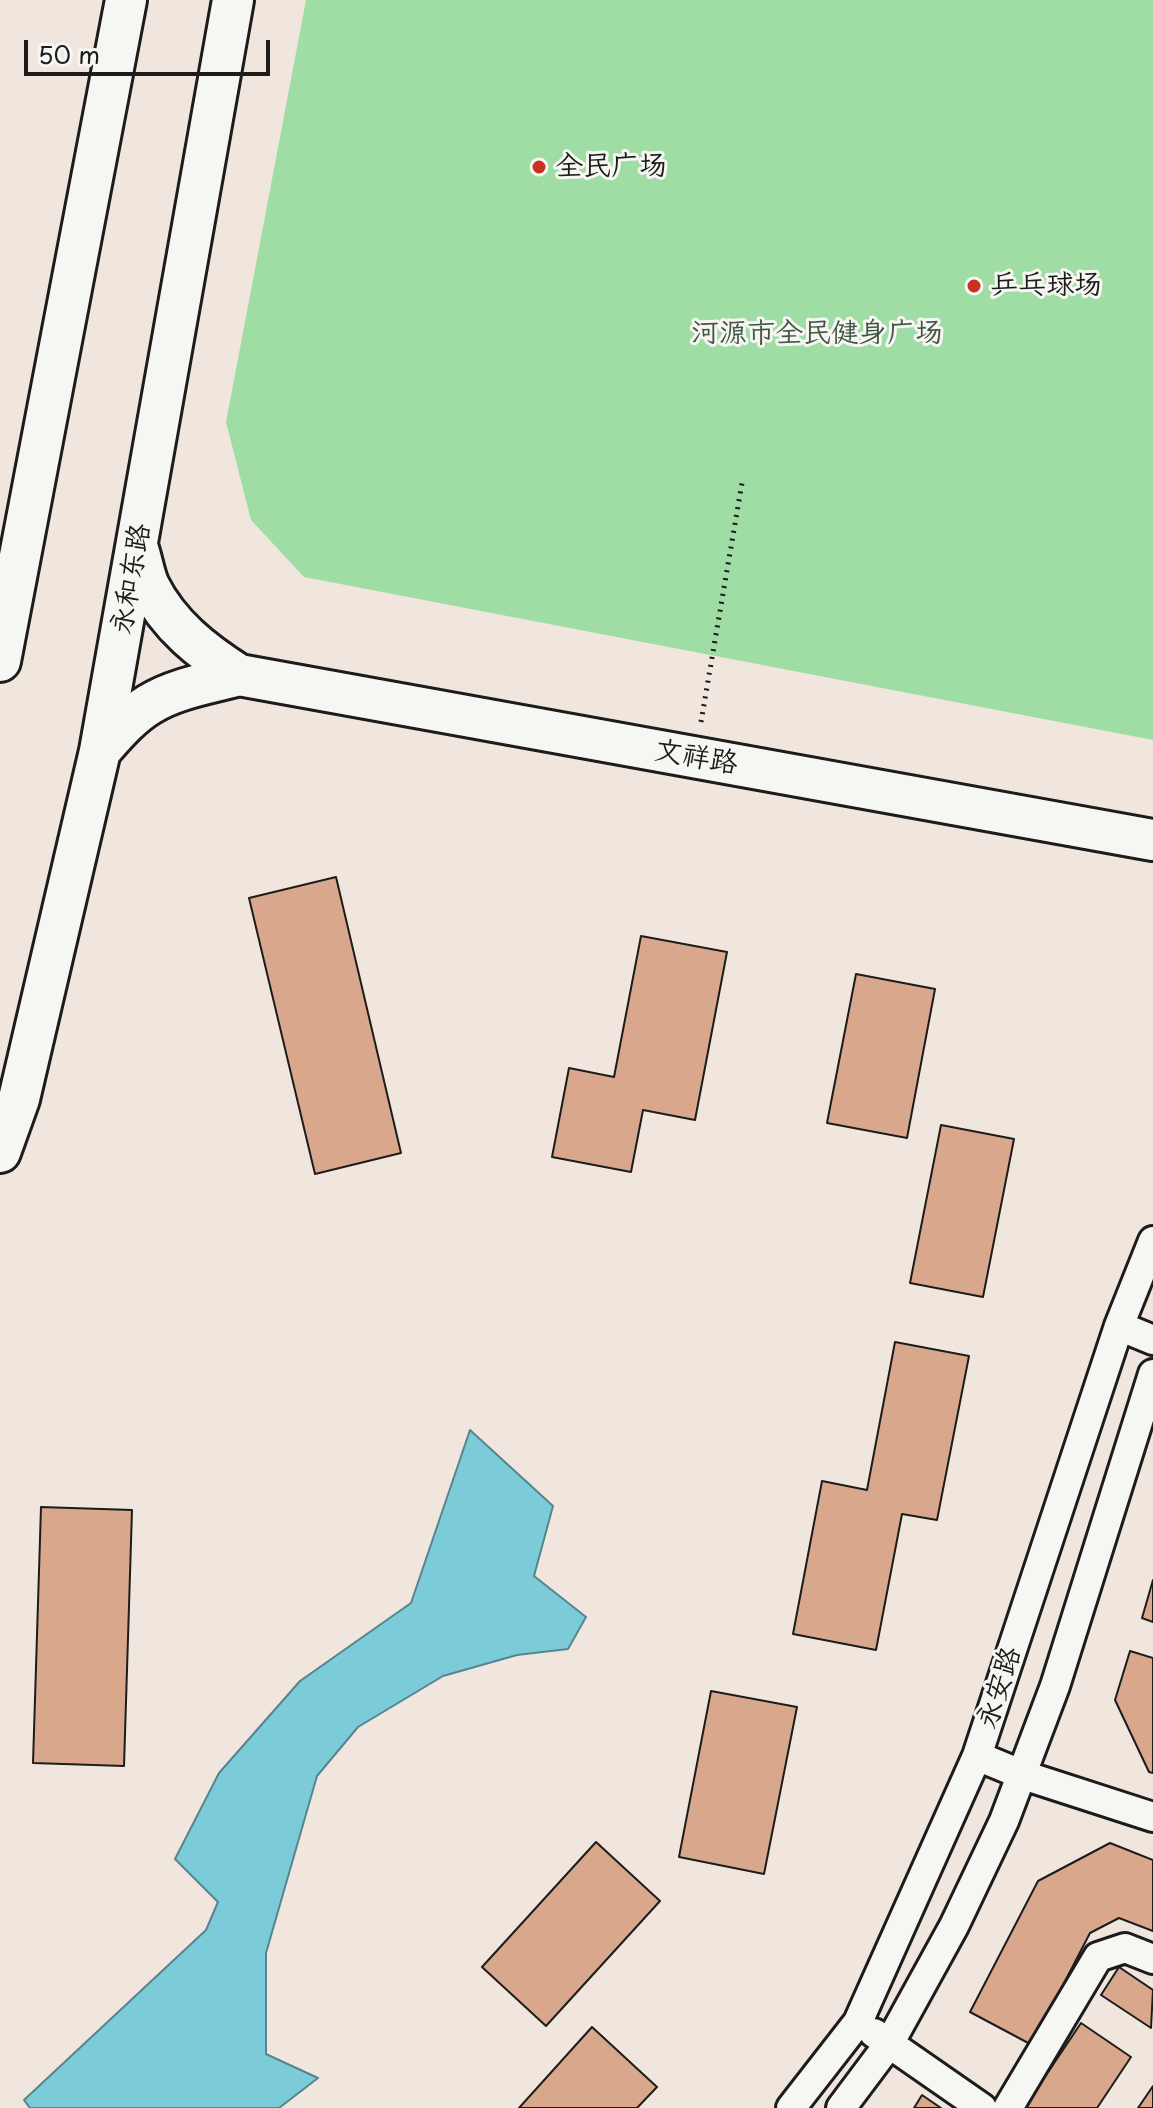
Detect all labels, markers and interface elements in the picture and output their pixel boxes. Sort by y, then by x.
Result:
scale bar [28,24,274,74]
text: 50 m [38,36,100,72]
place label: 全民广场 [555,150,667,184]
marker: 全民广场 [530,158,548,176]
place label: 乒乓球场 [990,269,1102,303]
marker: 乒乓球场 [965,277,983,295]
park label: 河源市全民健身广场 [691,317,943,351]
street label: 永和东路 [106,521,158,637]
street label: 文祥路 [652,734,740,782]
street label: 永安路 [971,1643,1029,1733]

